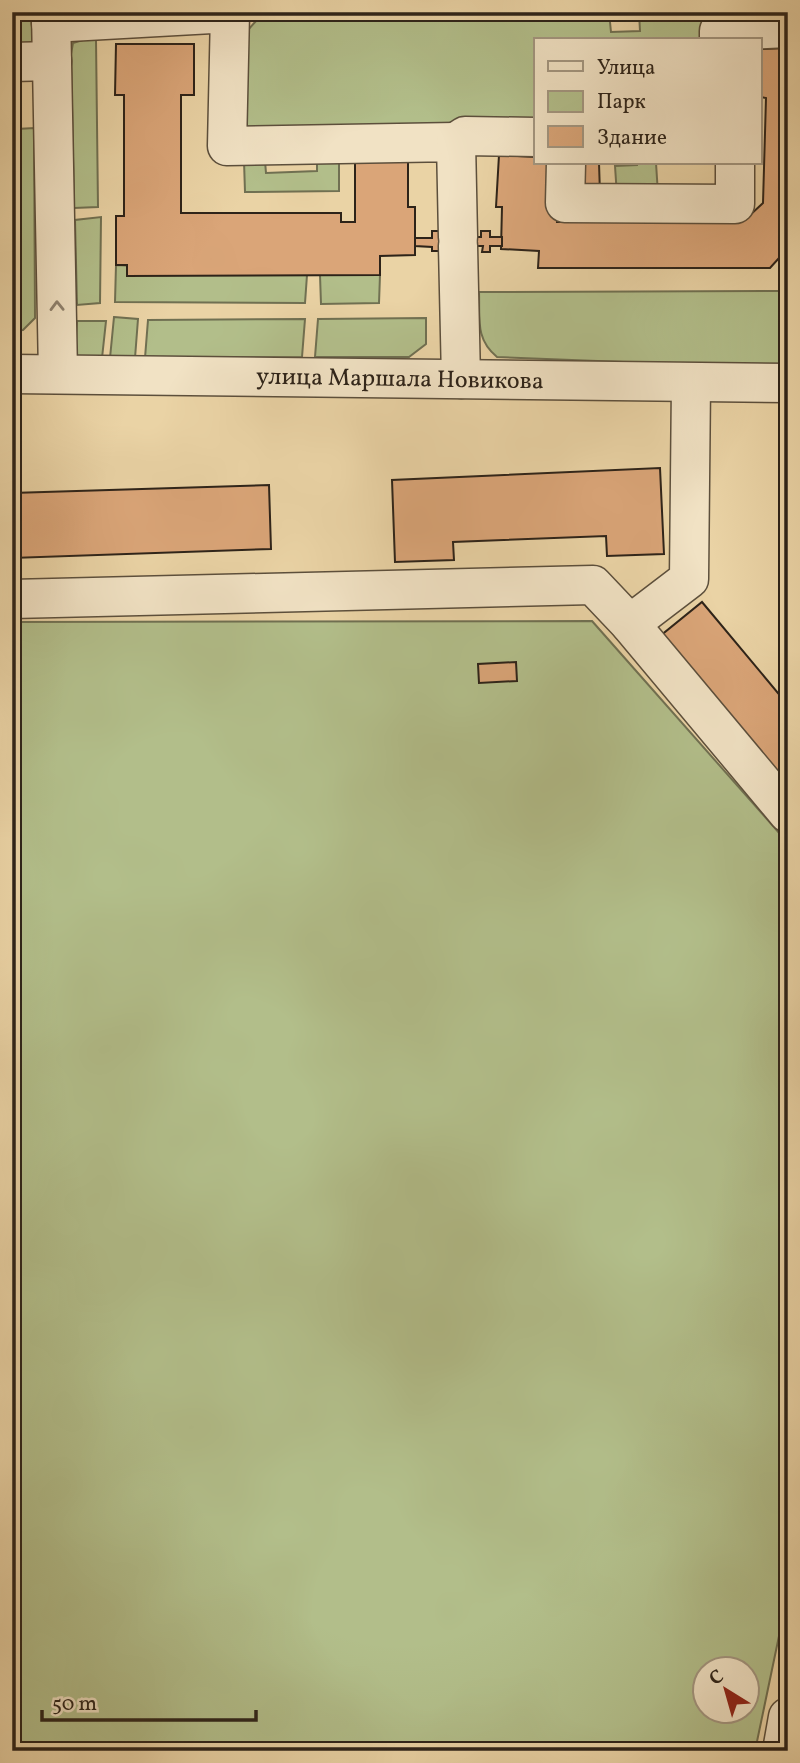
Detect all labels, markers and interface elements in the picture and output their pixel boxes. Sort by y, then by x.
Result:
legend [534,38,762,164]
text: Улица [597,54,655,83]
text: Парк [597,88,646,117]
text: Здание [597,124,667,153]
one-way arrow [49,300,65,310]
street label: улица Маршала Новикова [256,360,544,400]
north arrow [692,1654,762,1724]
text: С [704,1664,730,1692]
scale bar [42,1679,256,1723]
text: 50 m [52,1690,97,1719]

